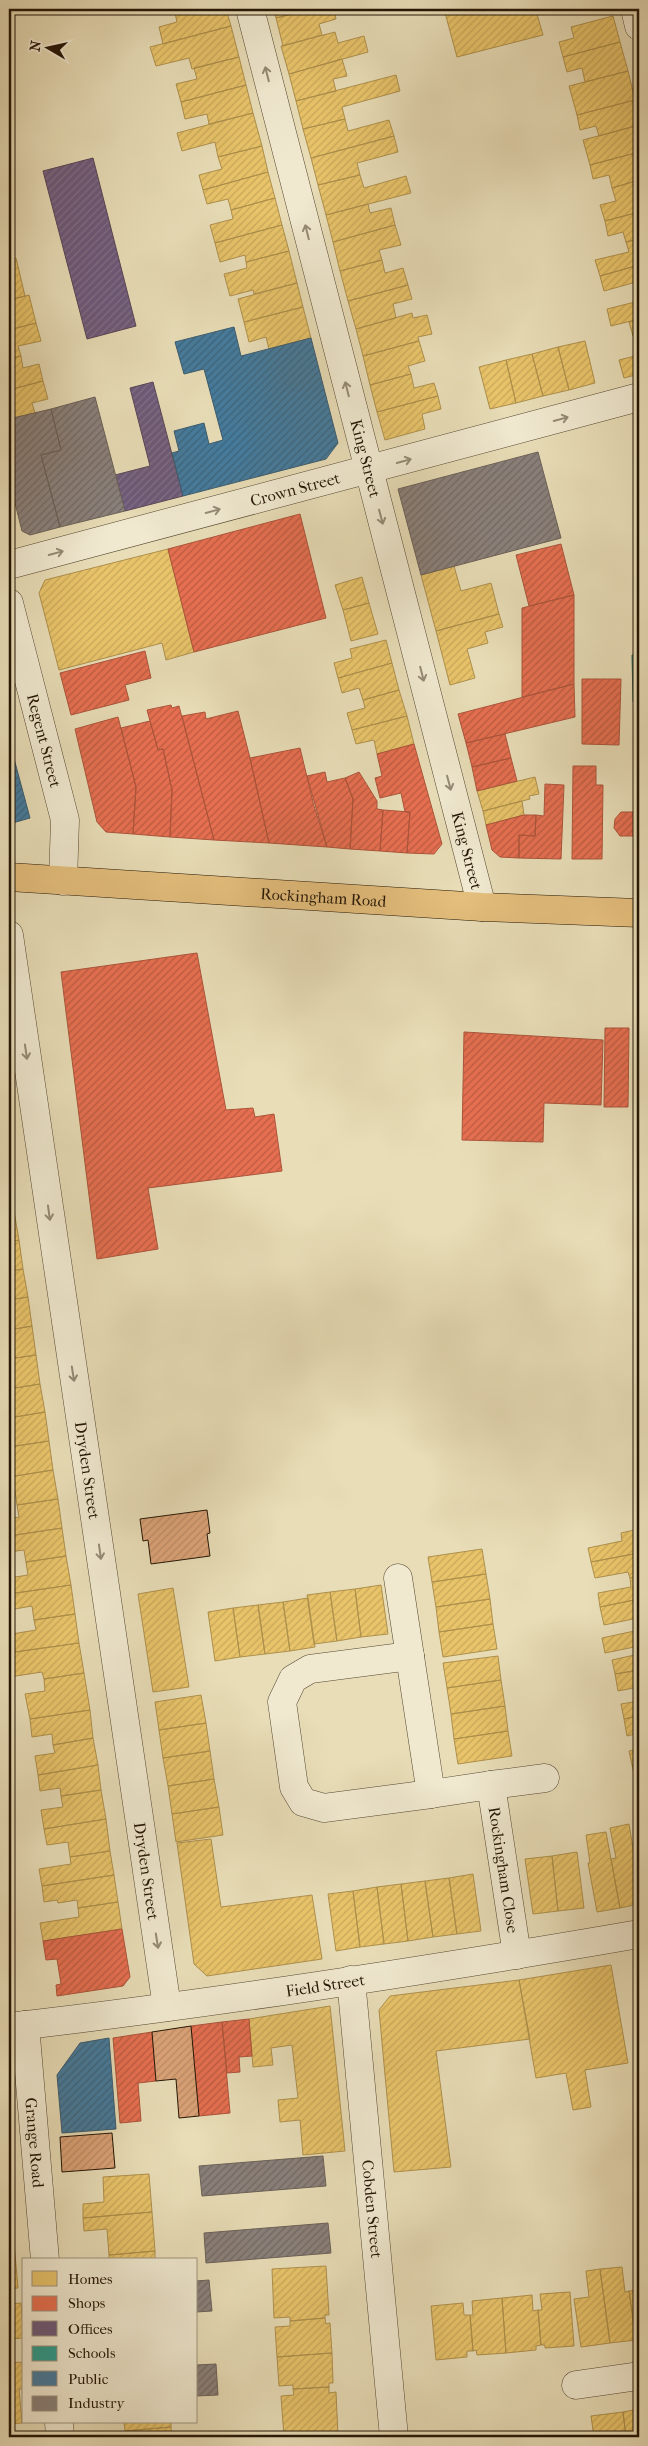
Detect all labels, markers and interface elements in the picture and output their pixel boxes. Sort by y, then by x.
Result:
north arrow [22,22,72,72]
text: N [26,39,45,53]
one-way arrow [261,67,271,83]
one-way arrow [302,224,311,240]
one-way arrow [342,382,351,398]
one-way arrow [553,414,569,423]
street label: King Street [347,417,385,500]
one-way arrow [396,455,412,465]
street label: Crown Street [248,468,342,510]
one-way arrow [205,506,221,515]
one-way arrow [376,509,386,525]
one-way arrow [47,547,63,557]
one-way arrow [417,666,427,682]
street label: Regent Street [23,691,66,790]
one-way arrow [445,774,454,790]
street label: King Street [448,809,487,892]
street label: Rockingham Road [260,883,387,910]
one-way arrow [21,1044,31,1060]
one-way arrow [44,1205,54,1221]
one-way arrow [68,1365,78,1381]
street label: Dryden Street [71,1420,105,1521]
one-way arrow [96,1543,106,1559]
street label: Rockingham Close [485,1805,523,1934]
street label: Dryden Street [130,1821,164,1921]
one-way arrow [152,1933,162,1949]
street label: Field Street [284,1970,366,2000]
street label: Grange Road [22,2097,48,2189]
street label: Cobden Street [358,2159,387,2259]
legend [22,2258,198,2424]
text: Homes [68,2270,113,2288]
text: Shops [68,2294,106,2312]
text: Offices [68,2320,113,2338]
text: Schools [68,2344,116,2362]
text: Public [68,2370,109,2388]
text: Industry [68,2394,125,2412]

